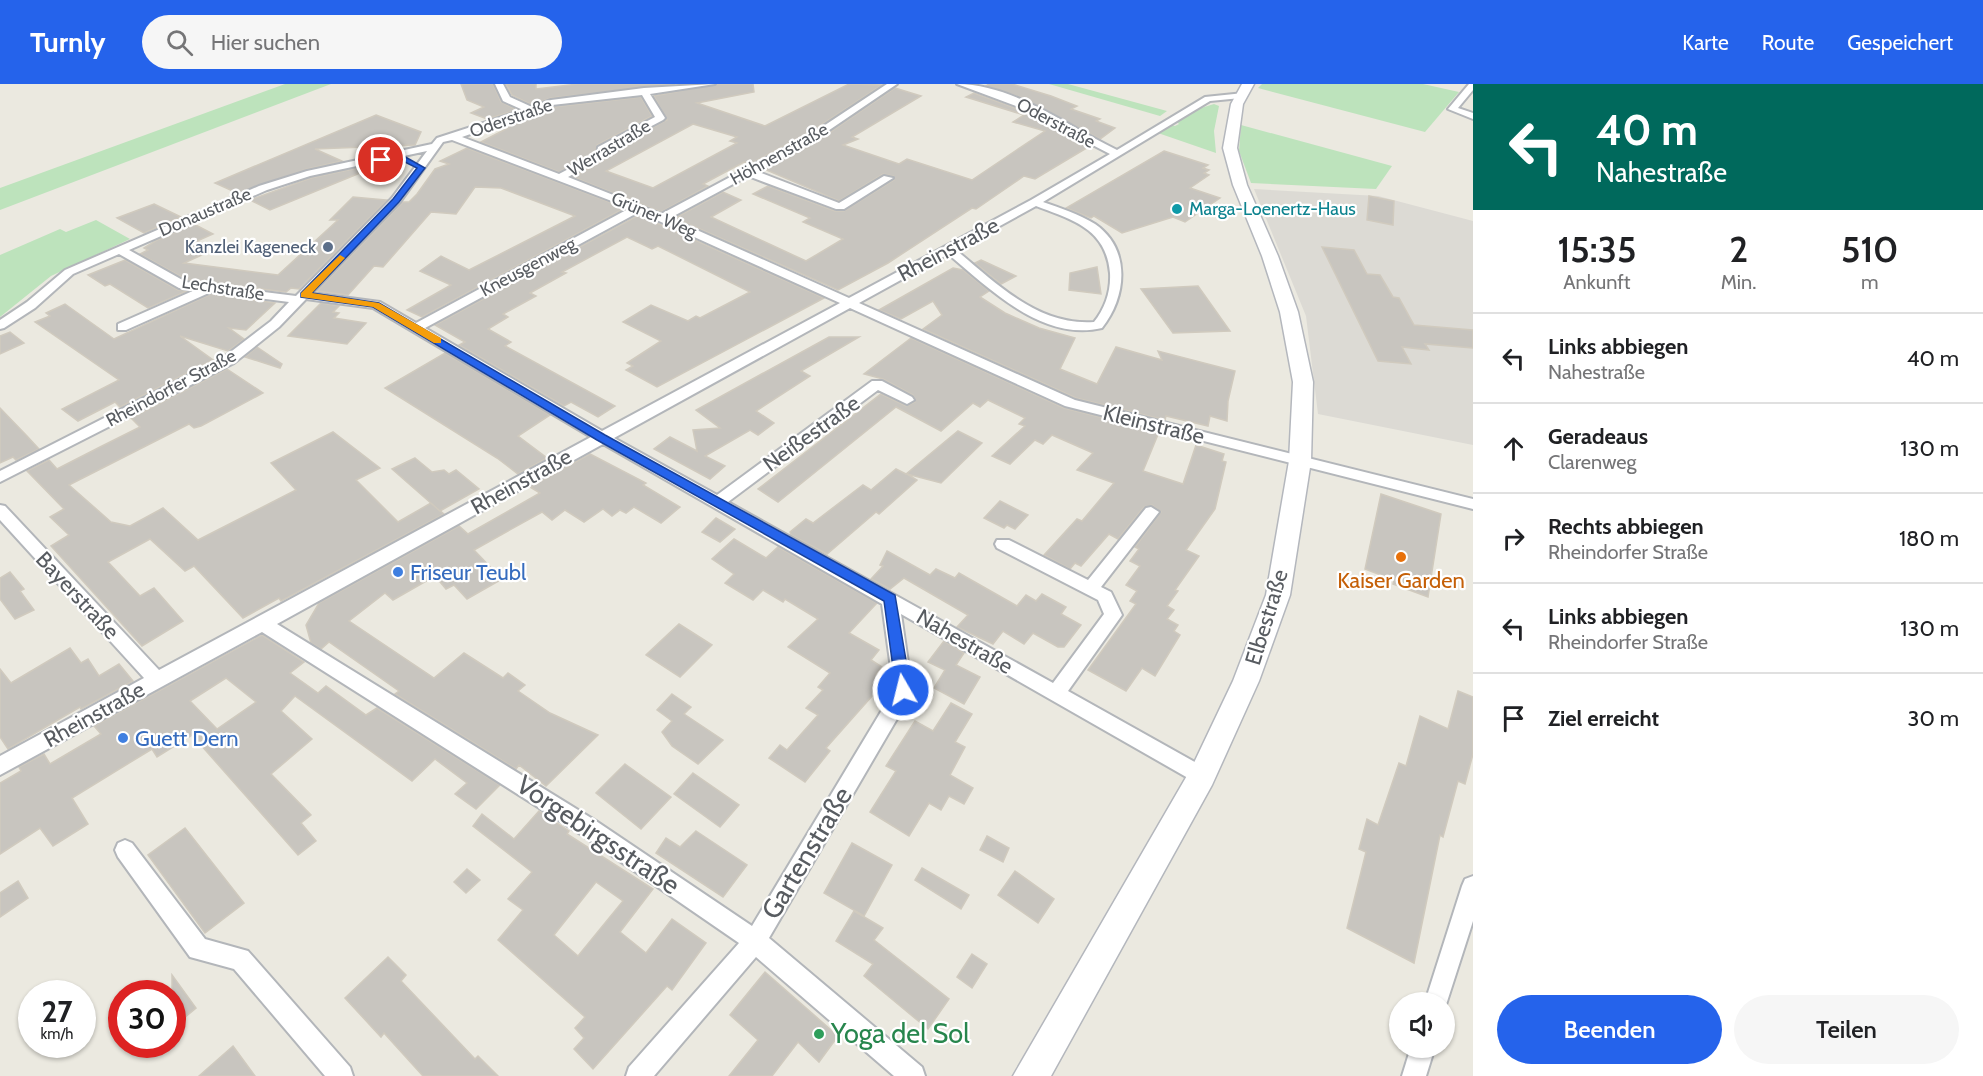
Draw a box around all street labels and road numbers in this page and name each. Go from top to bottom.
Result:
street label: Oderstraße [1013,93,1099,153]
street label: Oderstraße [467,94,555,142]
street label: Werrastraße [564,115,654,181]
street label: Höhnenstraße [726,118,832,190]
street label: Donaustraße [155,183,255,241]
street label: Grüner Weg [608,187,701,243]
street label: Rheinstraße [893,211,1004,287]
street label: Kneusgenweg [476,232,581,301]
street label: Lechstraße [180,271,266,305]
street label: Rheindorfer Straße [102,345,240,431]
street label: Neißestraße [758,389,865,477]
street label: Kleinstraße [1100,399,1207,450]
street label: Rheinstraße [466,443,576,520]
street label: Bayerstraße [30,546,125,645]
street label: Elbestraße [1239,566,1294,668]
street label: Nahestraße [912,603,1018,680]
street label: Rheinstraße [39,676,149,753]
street label: Vorgebirgsstraße [510,768,686,901]
street label: Gartenstraße [754,781,859,925]

